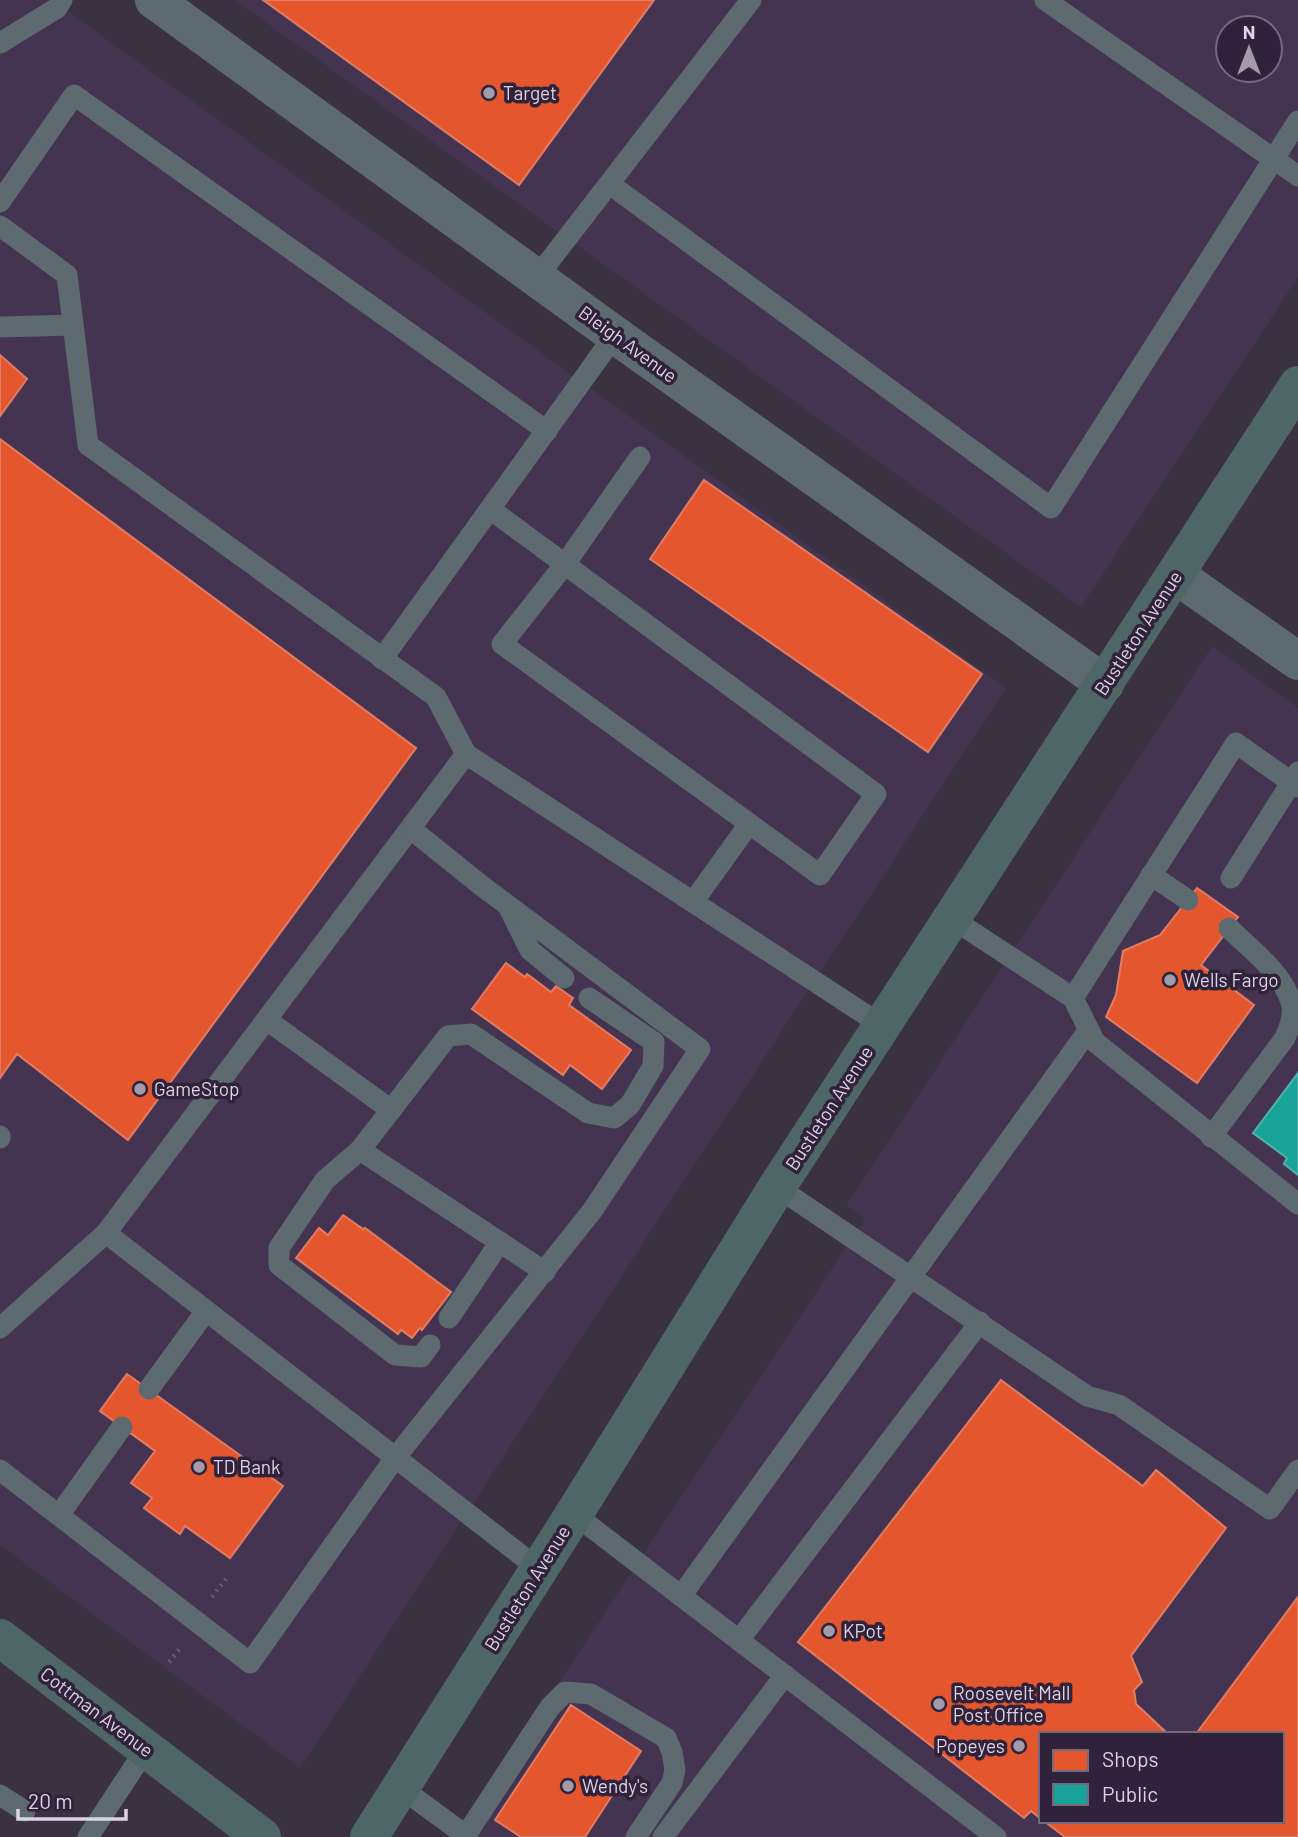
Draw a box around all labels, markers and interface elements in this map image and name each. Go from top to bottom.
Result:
north arrow [1214,14,1284,84]
text: N [1243,20,1255,43]
place label: Target [503,81,557,104]
marker: Target [481,85,497,101]
street label: Bleigh Avenue [575,300,682,387]
street label: Bustleton Avenue [1089,566,1186,699]
place label: Wells Fargo [1184,968,1279,991]
marker: Wells Fargo [1162,972,1178,988]
street label: Bustleton Avenue [780,1041,877,1174]
place label: GameStop [154,1077,240,1100]
marker: GameStop [132,1081,148,1097]
place label: TD Bank [213,1455,281,1478]
marker: TD Bank [191,1459,207,1475]
street label: Bustleton Avenue [479,1521,574,1655]
place label: KPot [843,1619,883,1642]
marker: KPot [821,1623,837,1639]
street label: Cottman Avenue [36,1662,158,1762]
place label: Roosevelt Mall Post Office [953,1681,1070,1726]
marker: Roosevelt Mall Post Office [931,1696,947,1712]
legend [1039,1732,1284,1823]
place label: Popeyes [936,1734,1005,1757]
marker: Popeyes [1011,1738,1027,1754]
text: Shops [1102,1746,1159,1771]
place label: Wendy's [582,1774,648,1797]
scale bar [18,1778,126,1822]
marker: Wendy's [560,1778,576,1794]
text: Public [1102,1781,1158,1806]
text: 20 m [28,1788,73,1813]

